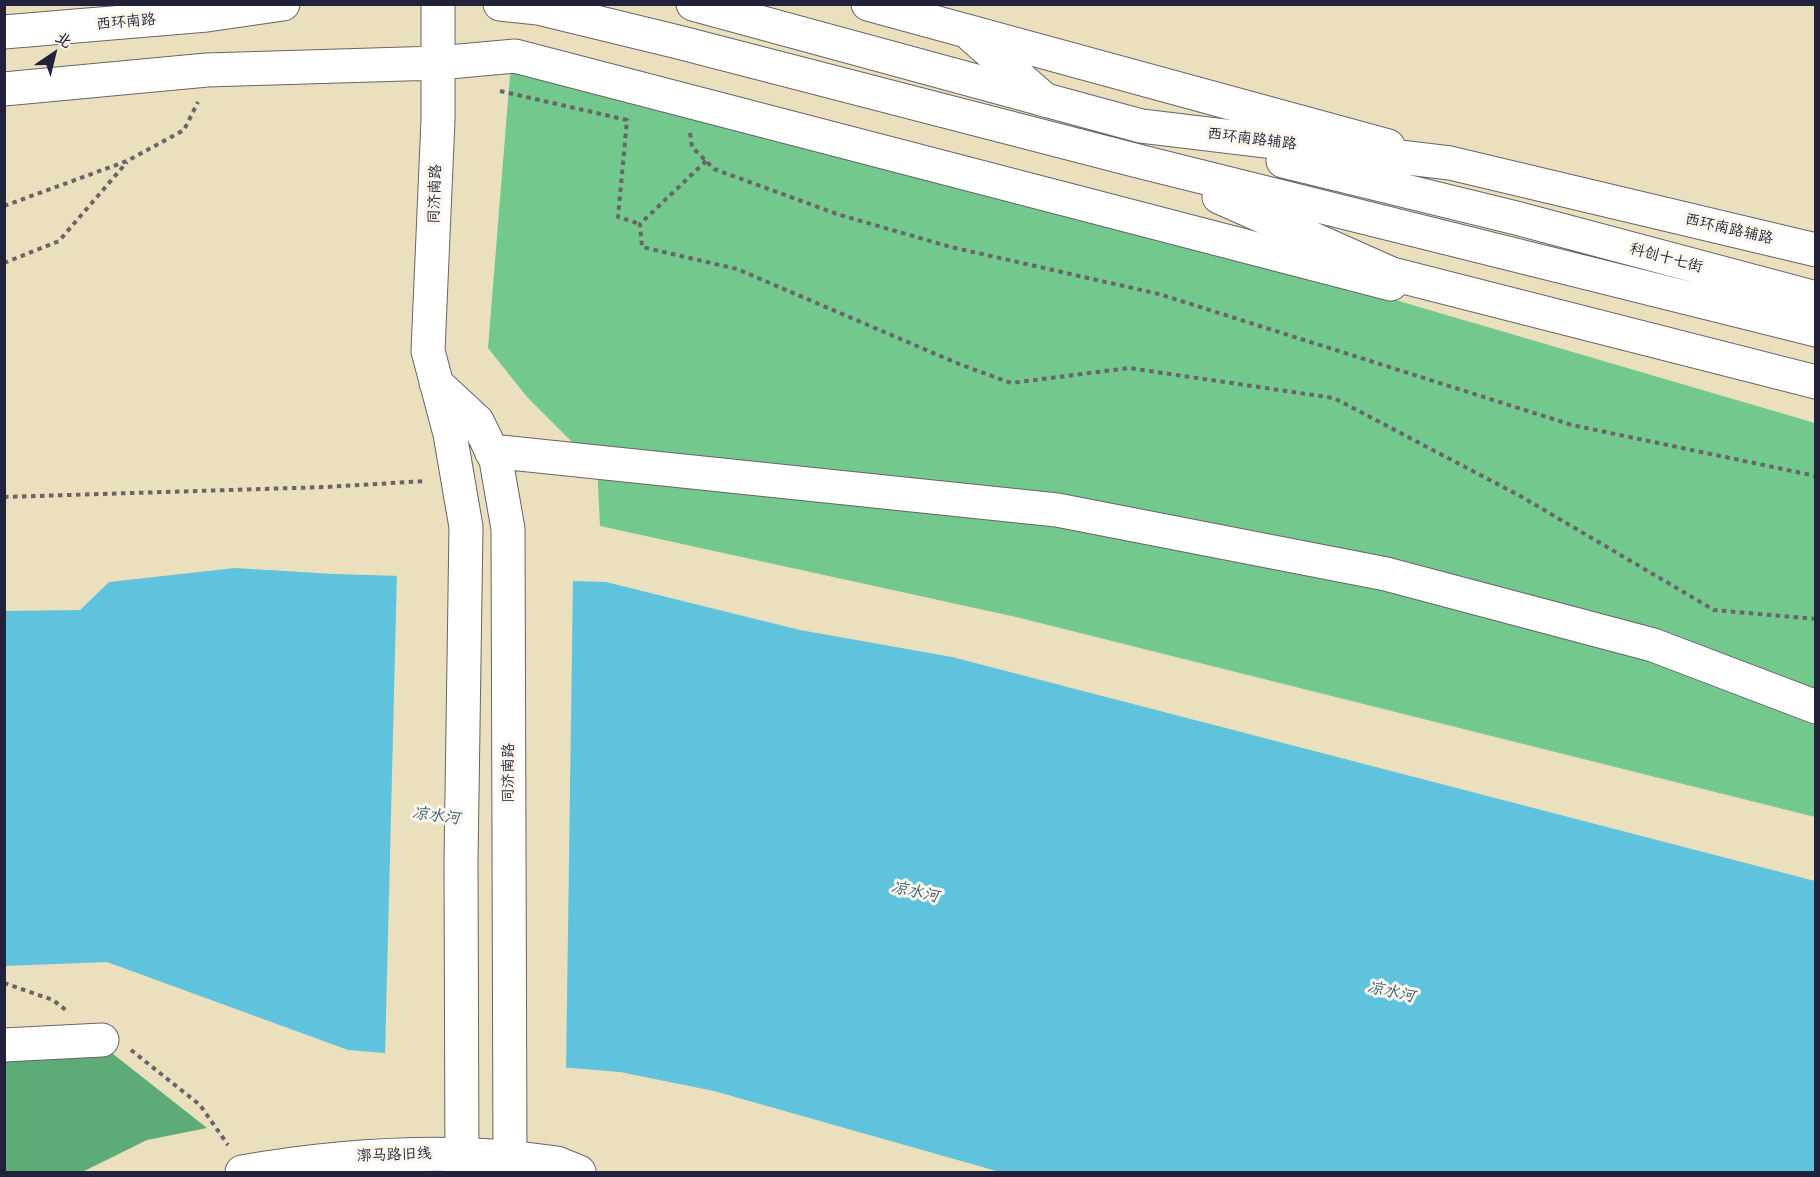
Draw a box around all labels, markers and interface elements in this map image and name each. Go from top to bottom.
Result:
street label: 西环南路 [95,10,157,34]
north arrow [24,24,84,84]
text: 北 [52,26,77,52]
street label: 西环南路辅路 [1206,125,1298,153]
street label: 同济南路 [425,164,445,224]
street label: 西环南路辅路 [1683,210,1775,248]
street label: 科创十七街 [1627,240,1705,276]
street label: 同济南路 [500,743,518,803]
water label: 凉水河 [411,804,461,828]
water label: 凉水河 [890,878,940,906]
water label: 凉水河 [1366,978,1416,1006]
street label: 漷马路旧线 [356,1145,432,1165]

